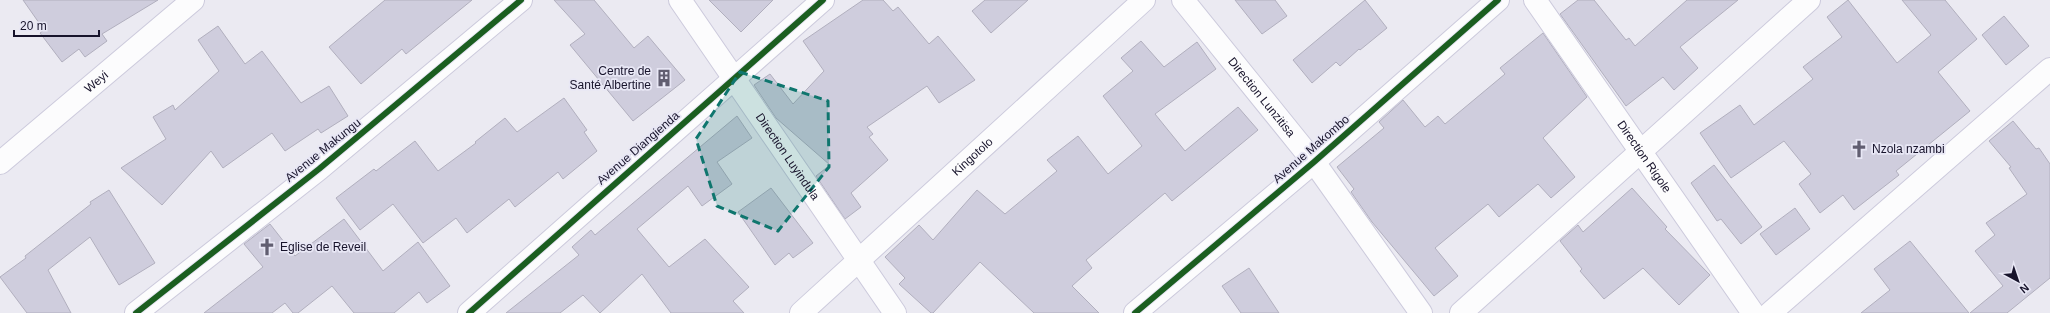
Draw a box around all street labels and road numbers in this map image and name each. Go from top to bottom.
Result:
street label: Direction Lunzitisa [1225,55,1298,140]
street label: Weyi [82,68,111,96]
street label: Avenue Diangienda [594,108,682,188]
street label: Direction Luyindula [753,111,822,203]
street label: Avenue Makombo [1270,112,1352,186]
street label: Avenue Makungu [282,115,364,185]
street label: Direction Rigole [1614,118,1674,196]
street label: Kingotolo [949,134,996,179]

